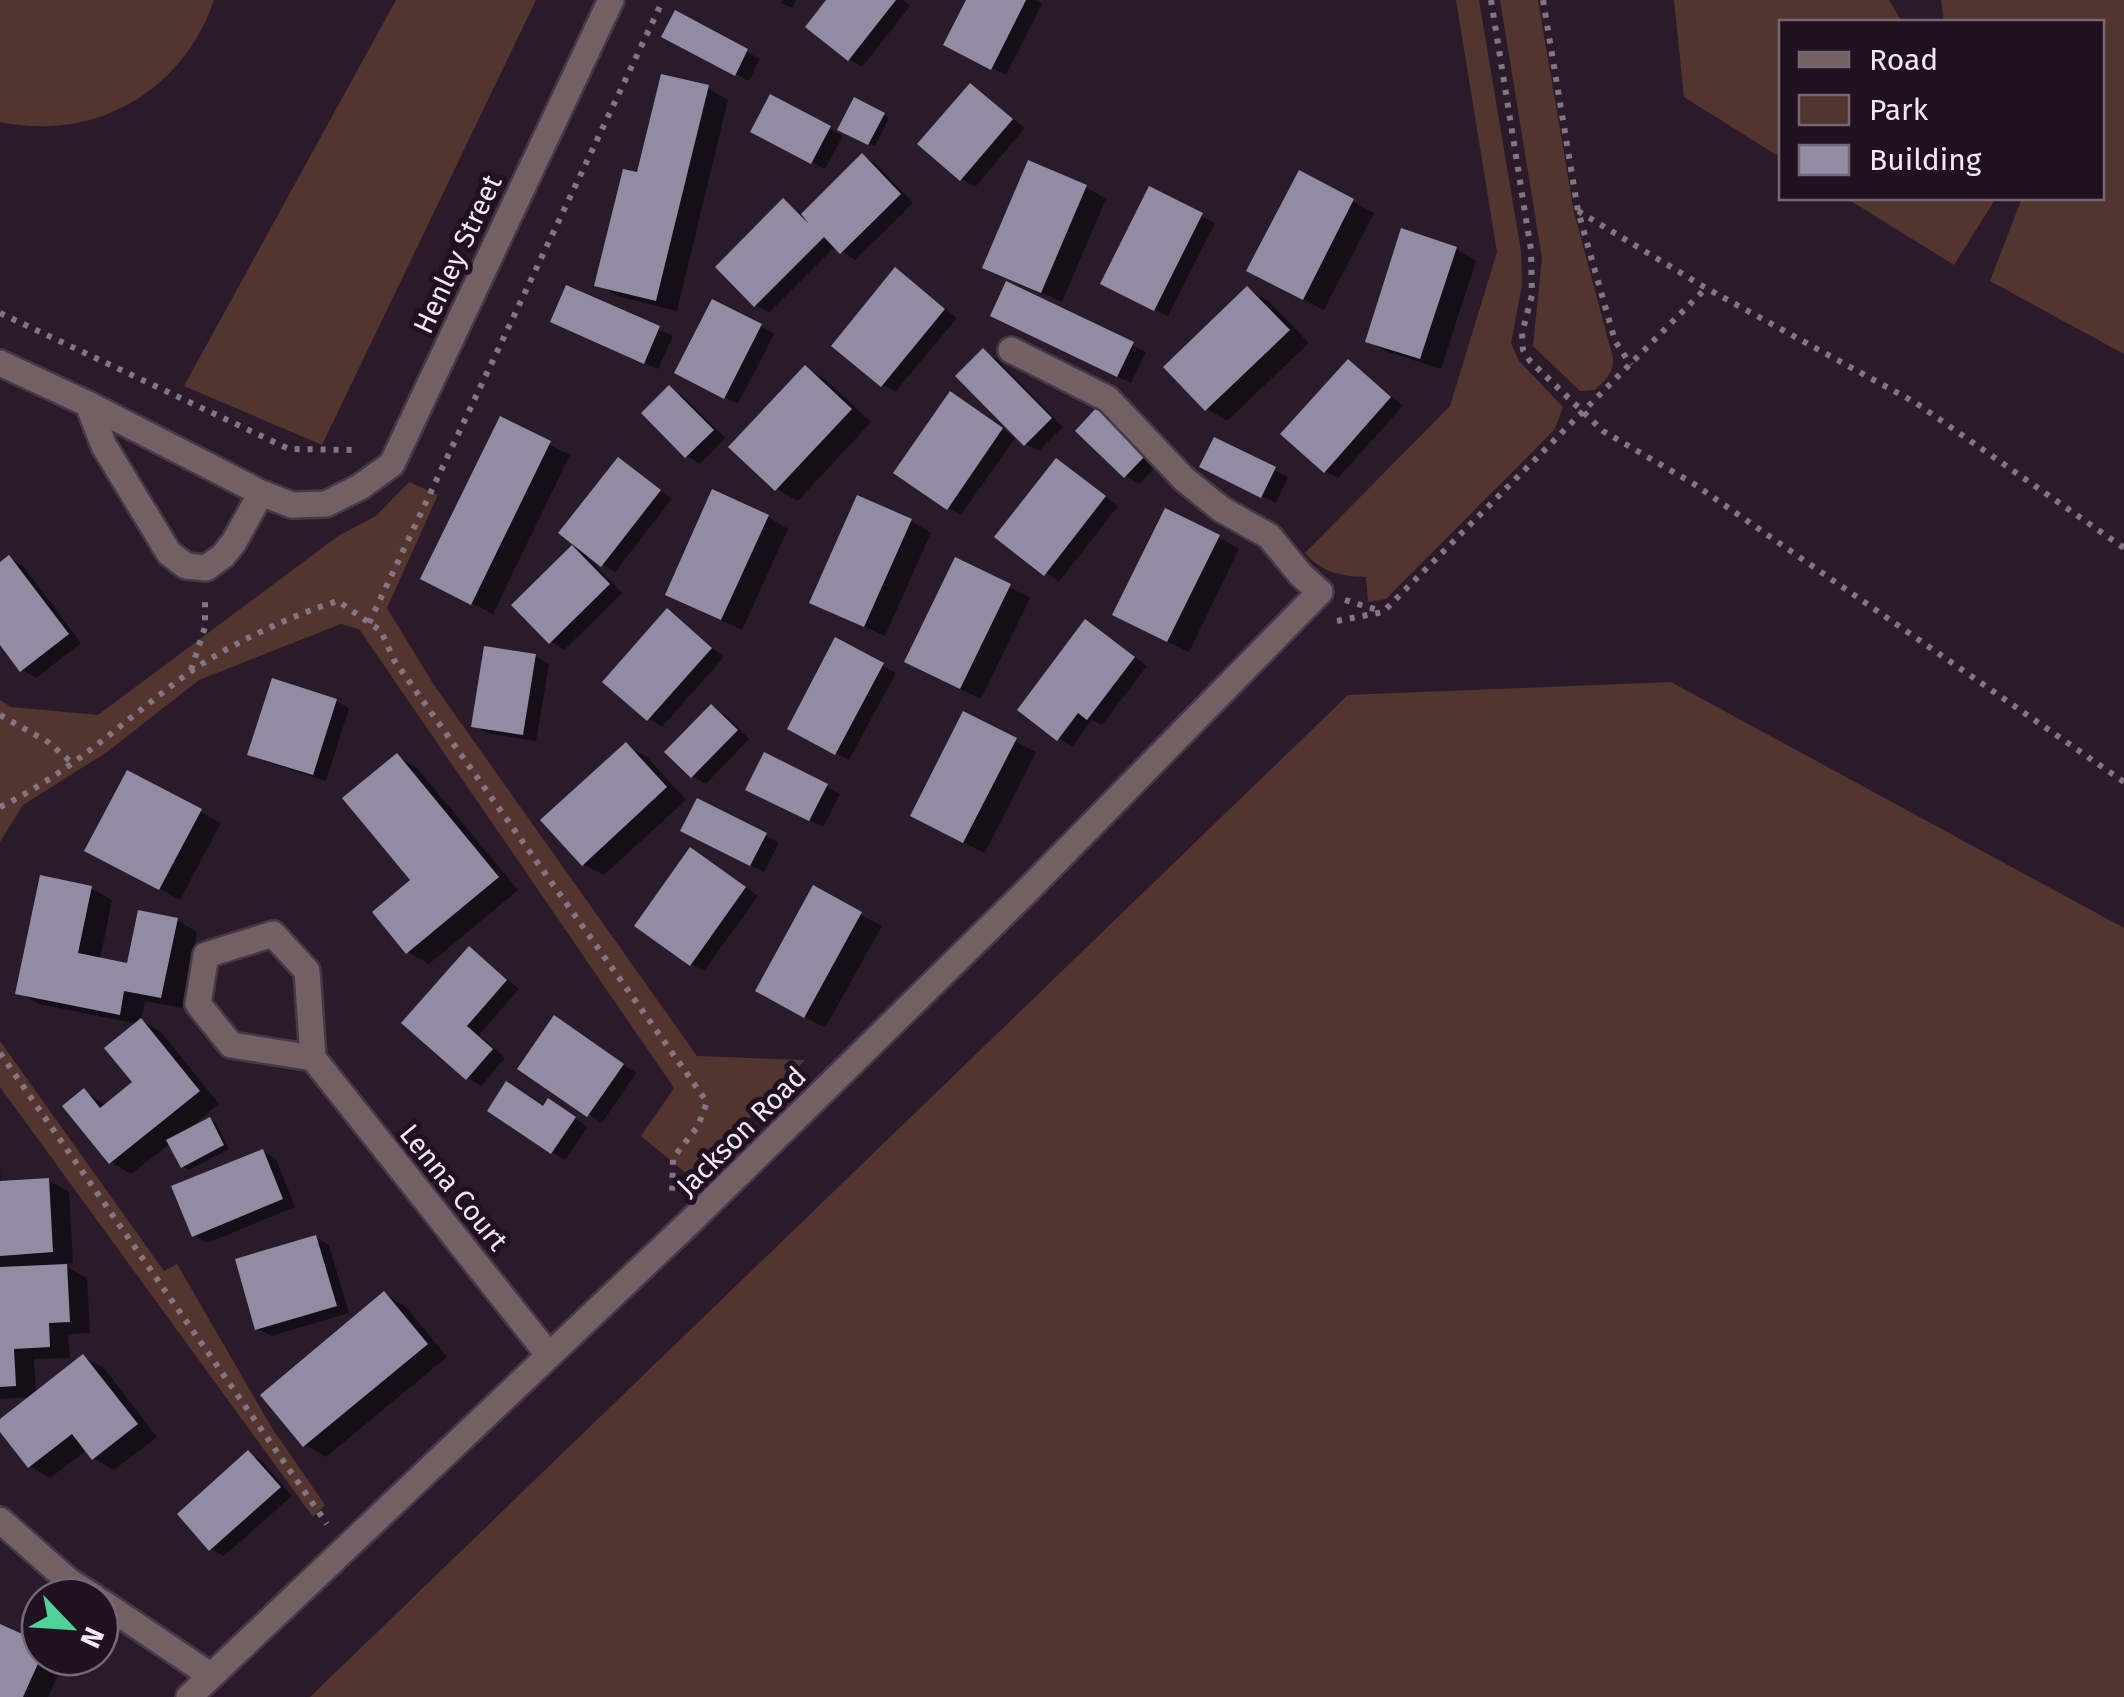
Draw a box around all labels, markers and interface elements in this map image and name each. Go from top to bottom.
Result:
legend [1779,20,2104,200]
text: Road [1869,42,1938,78]
text: Park [1869,92,1929,128]
text: Building [1869,142,1982,178]
street label: Henley Street [406,169,509,339]
street label: Jackson Road [670,1060,813,1203]
street label: Lenna Court [393,1118,515,1258]
north arrow [20,1577,120,1677]
text: N [73,1622,111,1653]

